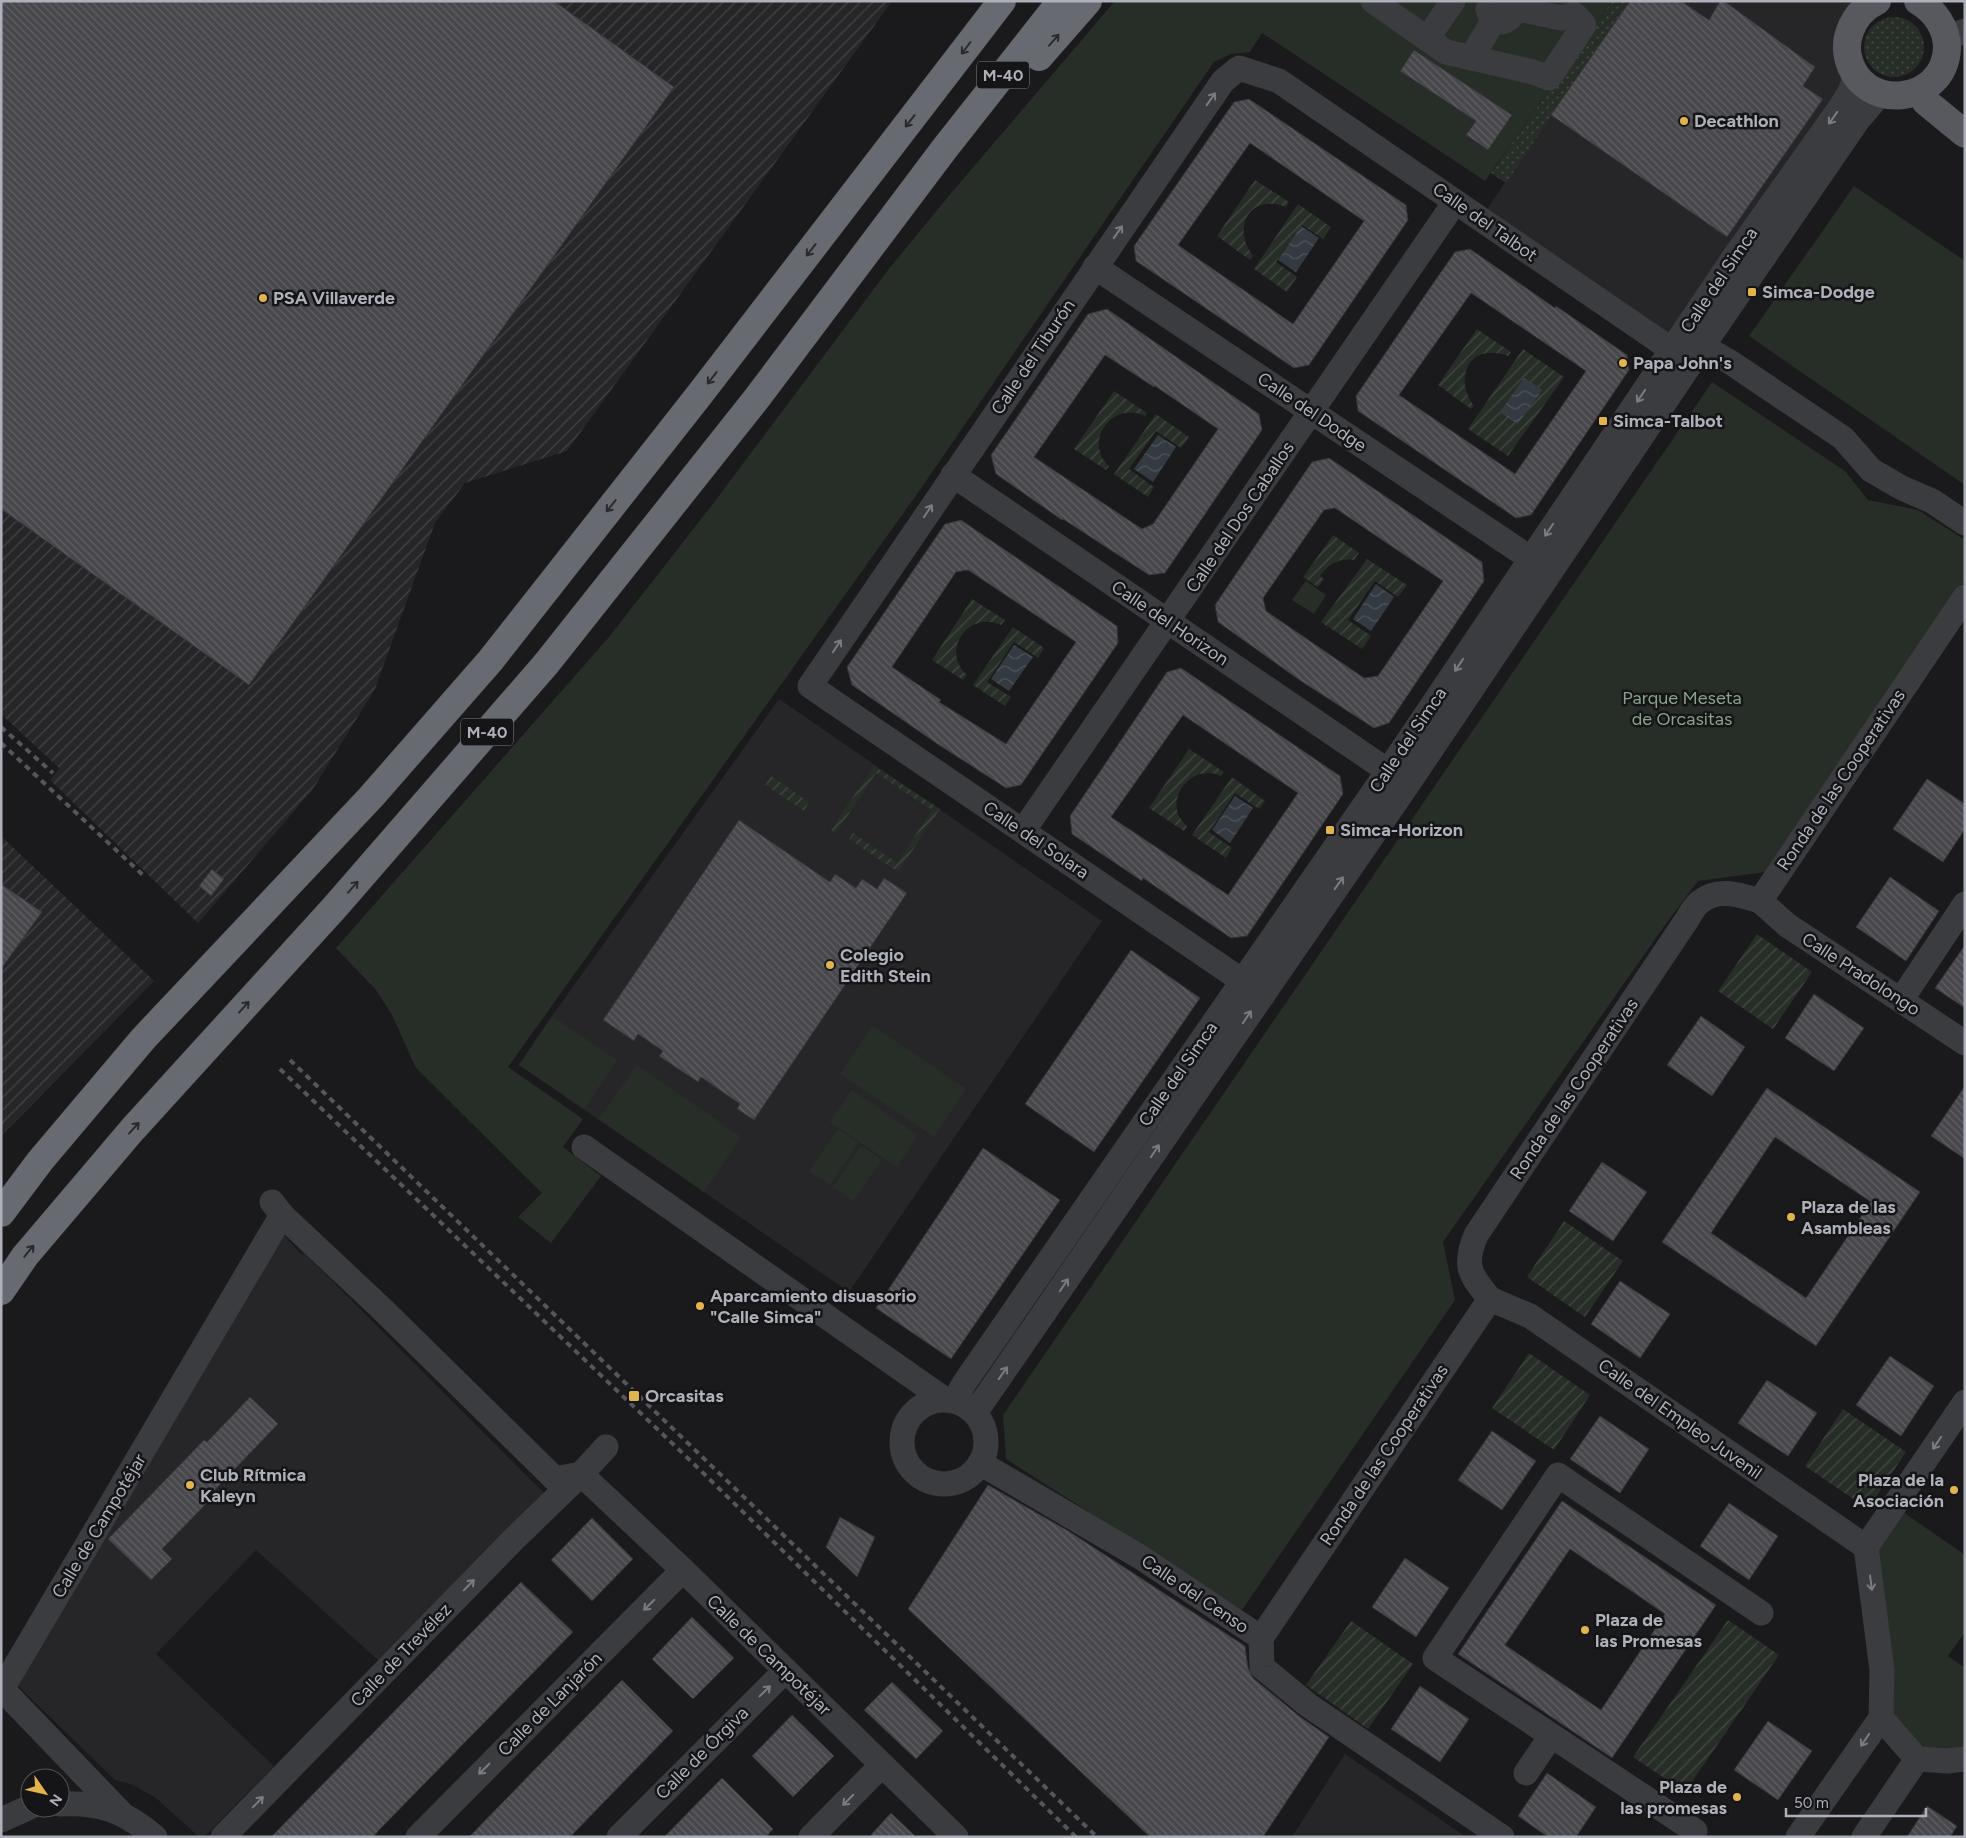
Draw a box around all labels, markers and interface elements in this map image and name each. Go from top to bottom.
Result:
one-way arrow [1048,34,1060,47]
one-way arrow [961,41,971,55]
road number: M-40 [977,62,1029,88]
one-way arrow [1206,92,1216,106]
place label: Decathlon [1694,110,1779,132]
one-way arrow [1828,111,1838,125]
one-way arrow [905,114,916,127]
marker: Decathlon [1678,115,1690,127]
street label: Calle del Talbot [1428,178,1542,266]
street label: Calle del Simca [1676,223,1762,337]
one-way arrow [1114,226,1124,240]
one-way arrow [806,243,817,256]
place label: Simca-Dodge [1762,281,1875,303]
marker: Simca-Dodge [1746,286,1758,298]
place label: PSA Villaverde [273,287,395,309]
marker: PSA Villaverde [257,292,269,304]
street label: Calle del Tiburón [986,295,1080,419]
place label: Papa John's [1633,352,1732,374]
marker: Papa John's [1617,357,1629,369]
street label: Calle del Dodge [1253,367,1371,457]
one-way arrow [707,372,718,385]
one-way arrow [1636,389,1646,403]
place label: Simca-Talbot [1613,410,1723,432]
marker: Simca-Talbot [1597,415,1609,427]
street label: Calle del Dos Caballos [1181,437,1299,597]
one-way arrow [606,499,617,512]
one-way arrow [923,504,933,518]
one-way arrow [1544,523,1554,537]
street label: Calle del Horizon [1107,576,1233,670]
one-way arrow [832,639,842,653]
one-way arrow [1453,658,1464,672]
street label: Calle del Simca [1365,683,1451,797]
street label: Ronda de las Cooperativas [1772,685,1910,875]
park label: Parque Meseta de Orcasitas [1622,687,1742,730]
road number: M-40 [461,719,513,746]
street label: Calle del Solara [979,796,1093,884]
place label: Simca-Horizon [1340,819,1463,841]
marker: Simca-Horizon [1324,824,1336,836]
one-way arrow [1335,877,1345,891]
one-way arrow [347,880,358,893]
street label: Calle Pradolongo [1798,928,1924,1020]
place label: Colegio Edith Stein [840,944,931,987]
marker: Colegio Edith Stein [824,959,836,971]
street label: Ronda de las Cooperativas [1505,994,1643,1184]
one-way arrow [238,1001,249,1014]
one-way arrow [1242,1010,1252,1024]
street label: Calle del Simca [1134,1017,1222,1131]
one-way arrow [128,1121,140,1134]
one-way arrow [1151,1145,1161,1159]
place label: Plaza de las Asambleas [1801,1196,1896,1239]
marker: Plaza de las Asambleas [1785,1211,1797,1223]
one-way arrow [23,1245,35,1258]
one-way arrow [1059,1279,1069,1293]
place label: Aparcamiento disuasorio "Calle Simca" [710,1285,916,1328]
marker: Aparcamiento disuasorio "Calle Simca" [694,1300,706,1312]
street label: Calle del Empleo Juvenil [1594,1354,1766,1484]
street label: Ronda de las Cooperativas [1315,1360,1453,1550]
one-way arrow [998,1366,1008,1380]
place label: Orcasitas [645,1385,724,1407]
marker: Orcasitas [627,1389,641,1403]
one-way arrow [1932,1435,1942,1449]
street label: Calle de Campotéjar [47,1450,151,1602]
place label: Club Rítmica Kaleyn [200,1464,306,1507]
place label: Plaza de la Asociación [1853,1469,1944,1512]
marker: Club Rítmica Kaleyn [184,1479,196,1491]
marker: Plaza de la Asociación [1948,1484,1960,1496]
street label: Calle del Censo [1137,1550,1253,1638]
one-way arrow [1866,1575,1876,1591]
one-way arrow [462,1579,475,1591]
street label: Calle de Campotéjar [702,1590,836,1720]
street label: Calle de Trevélez [346,1598,456,1711]
one-way arrow [643,1599,655,1612]
place label: Plaza de las Promesas [1595,1609,1702,1652]
marker: Plaza de las Promesas [1579,1624,1591,1636]
street label: Calle de Lanjarón [493,1647,607,1761]
one-way arrow [759,1685,771,1697]
street label: Calle de Órgiva [651,1702,753,1804]
one-way arrow [1860,1733,1870,1747]
one-way arrow [478,1763,491,1775]
north arrow [20,1768,70,1818]
place label: Plaza de las promesas [1620,1776,1728,1819]
scale bar [1786,1786,1926,1818]
text: N [45,1791,65,1809]
marker: Plaza de las promesas [1731,1791,1743,1803]
one-way arrow [842,1794,854,1806]
text: 50 m [1794,1794,1829,1812]
one-way arrow [251,1796,264,1808]

